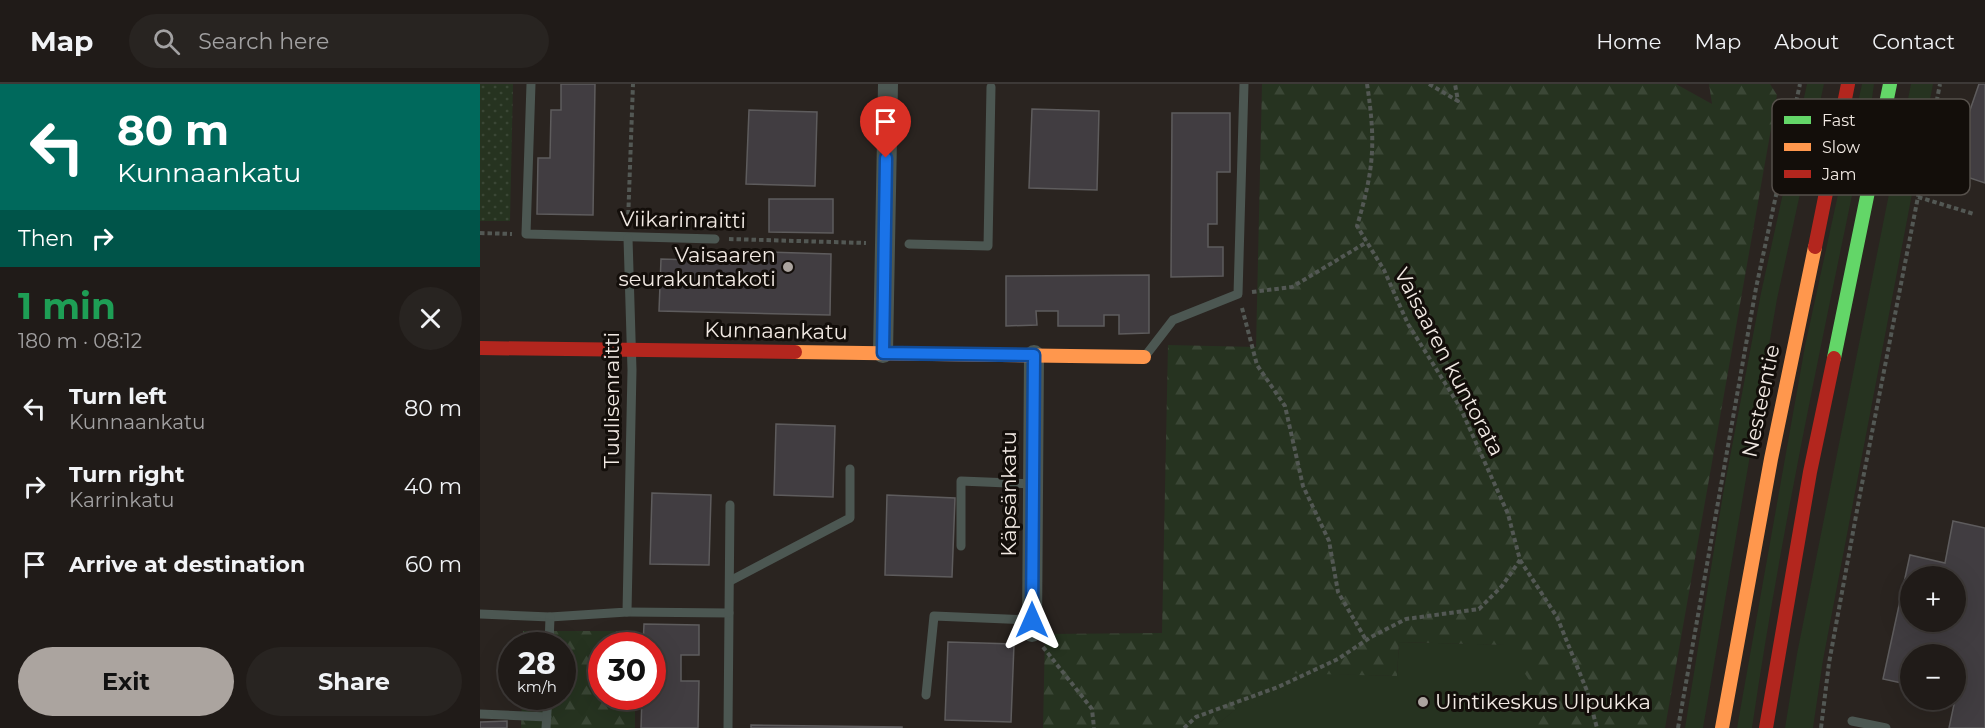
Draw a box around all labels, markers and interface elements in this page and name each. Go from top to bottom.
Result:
search box [129,14,549,68]
text: Map [30,24,93,58]
icon: search [150,25,183,58]
text: Search here [198,28,329,55]
text: Home [1596,29,1661,54]
text: Map [1694,29,1741,54]
text: About [1774,29,1839,54]
text: Contact [1872,29,1955,54]
pin [860,96,911,158]
legend [1772,99,1970,195]
text: 80 m [117,104,229,156]
icon: arrive [869,105,902,138]
icon: left [18,108,96,186]
text: Fast [1822,111,1856,130]
text: Slow [1822,138,1860,157]
text: Kunnaankatu [117,156,301,189]
text: Jam [1821,165,1856,184]
street label: Viikarinraitti [620,206,746,233]
icon: right [86,222,119,255]
text: Then [18,225,74,252]
place label: Vaisaaren seurakuntakoti [618,242,776,291]
marker: Vaisaaren seurakuntakoti [781,260,795,274]
street label: Vaisaaren kuntorata [1389,263,1510,460]
text: 1 min [18,284,116,328]
button: close [399,287,462,350]
street label: Kunnaankatu [704,317,848,344]
text: 180 m · 08:12 [18,329,142,353]
street label: Tuulisenraitti [599,332,624,468]
street label: Nesteentie [1736,342,1785,460]
text: Turn left [69,383,167,410]
icon: left [18,392,51,425]
text: 80 m [404,395,462,422]
text: Kunnaankatu [69,410,206,434]
street label: Käpsänkatu [996,431,1021,557]
text: Turn right [69,461,184,488]
icon: right [18,470,51,503]
text: 40 m [404,473,462,500]
text: Karrinkatu [69,488,175,512]
icon: arrive [18,548,51,581]
text: Arrive at destination [69,551,305,578]
text: 60 m [405,551,462,578]
map controls [1900,566,1966,710]
button: + [1900,566,1966,632]
position arrow [1000,588,1064,652]
speed limit sign: 30 [588,632,666,710]
button: − [1900,644,1966,710]
text: 28 [518,645,556,682]
button: Exit [18,647,234,716]
button: Share [246,647,462,716]
text: km/h [517,677,557,696]
place label: Uintikeskus Ulpukka [1435,689,1651,714]
marker: Uintikeskus Ulpukka [1416,695,1430,709]

